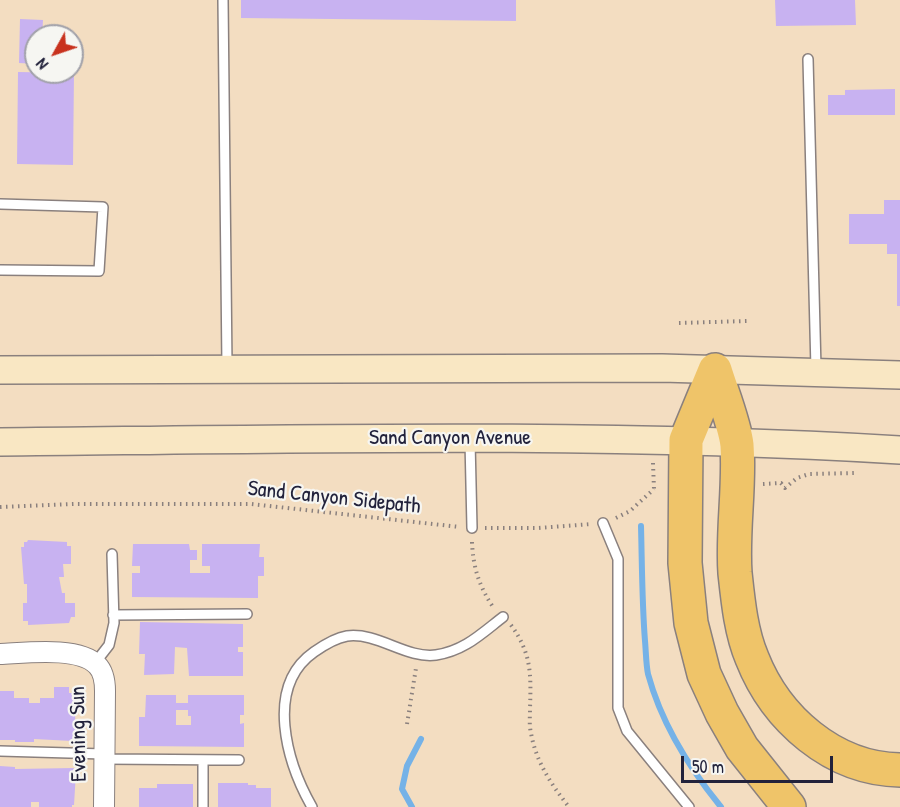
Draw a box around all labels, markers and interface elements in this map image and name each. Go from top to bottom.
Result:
north arrow [24,24,84,84]
text: N [31,54,53,75]
street label: Sand Canyon Avenue [369,425,531,451]
street label: Sand Canyon Sidepath [246,476,422,520]
street label: Evening Sun [65,686,93,782]
scale bar [684,744,836,782]
text: 50 m [692,754,724,779]

